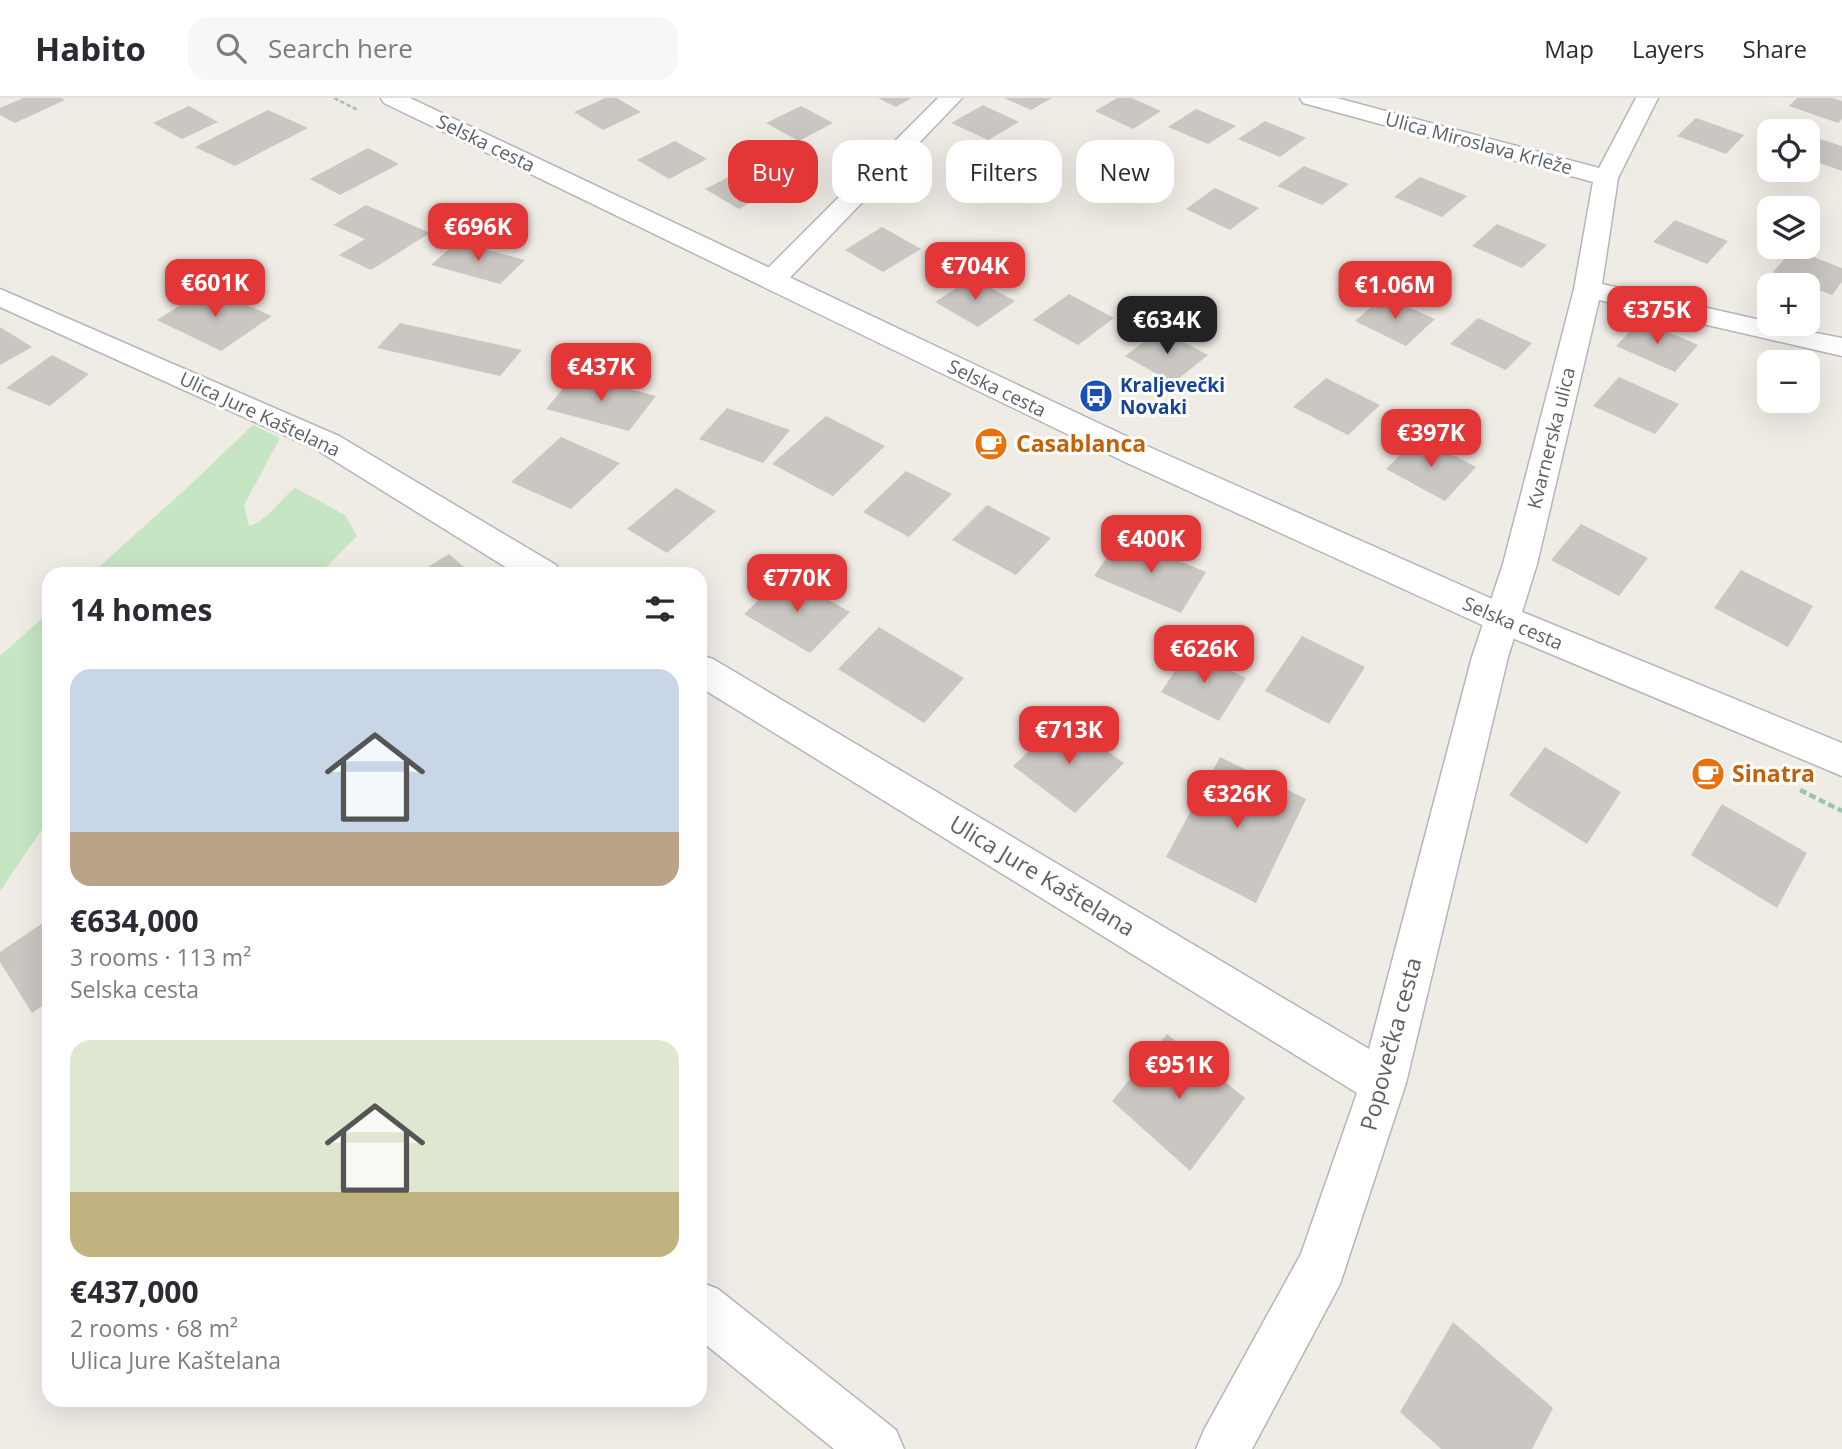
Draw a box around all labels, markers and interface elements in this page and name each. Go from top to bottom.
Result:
search box [188,17,678,80]
text: Habito [35,26,146,71]
icon: search [212,29,250,67]
text: Search here [268,30,413,66]
text: Map [1544,32,1594,65]
text: Layers [1632,32,1705,65]
text: Share [1743,32,1807,65]
street label: Ulica Miroslava Krleže [1382,105,1576,181]
street label: Selska cesta [432,108,540,178]
map controls [1757,119,1820,413]
button: locate [1757,119,1820,182]
chip: Buy [728,140,818,203]
chip: Rent [832,140,932,203]
chip: Filters [946,140,1062,203]
chip: New [1076,140,1174,203]
button: layers [1757,196,1820,259]
pin: €696K [429,204,527,263]
text: €696K [444,210,512,242]
pin: €704K [926,242,1024,302]
text: €704K [941,249,1009,281]
pin: €601K [166,260,264,319]
pin: €1.06M [1338,262,1452,321]
text: €601K [181,266,249,298]
text: €1.06M [1355,268,1435,300]
button: + [1757,273,1820,336]
pin: €375K [1608,286,1706,346]
text: €375K [1623,293,1691,325]
pin: €634K [1118,296,1216,356]
text: €634K [1133,303,1201,335]
pin: €437K [552,344,650,403]
text: €437K [567,350,635,382]
button: − [1757,350,1820,413]
street label: Selska cesta [943,353,1051,423]
street label: Ulica Jure Kaštelana [175,365,345,463]
street label: Kvarnerska ulica [1521,365,1581,511]
place label: Kraljevečki Novaki [1120,372,1225,420]
bus stop icon: Kraljevečki Novaki [1077,377,1115,415]
pin: €397K [1382,410,1480,469]
text: €397K [1397,416,1465,448]
cafe icon: Casablanca [972,425,1010,463]
place label: Casablanca [1016,427,1146,459]
pin: €400K [1102,516,1200,575]
text: €400K [1117,522,1185,554]
pin: €770K [748,554,846,614]
text: €770K [763,561,831,593]
text: 14 homes [70,589,213,630]
icon: filters [641,590,679,628]
street label: Selska cesta [1459,590,1567,656]
pin: €626K [1155,626,1253,685]
text: €626K [1170,632,1238,664]
pin: €713K [1020,706,1118,766]
text: €713K [1035,713,1103,745]
icon: home [312,714,438,840]
cafe icon: Sinatra [1689,755,1727,793]
place label: Sinatra [1732,757,1815,789]
pin: €326K [1188,770,1286,830]
text: €326K [1203,777,1271,809]
street label: Ulica Jure Kaštelana [944,807,1141,943]
text: €634,000 [70,900,199,941]
text: 3 rooms · 113 m² [70,941,251,973]
street label: Popovečka cesta [1352,954,1428,1134]
text: Selska cesta [70,973,199,1005]
pin: €951K [1130,1042,1228,1101]
text: €951K [1145,1048,1213,1080]
icon: home [312,1085,438,1211]
text: €437,000 [70,1271,199,1312]
text: 2 rooms · 68 m² [70,1312,238,1344]
text: Ulica Jure Kaštelana [70,1344,281,1376]

